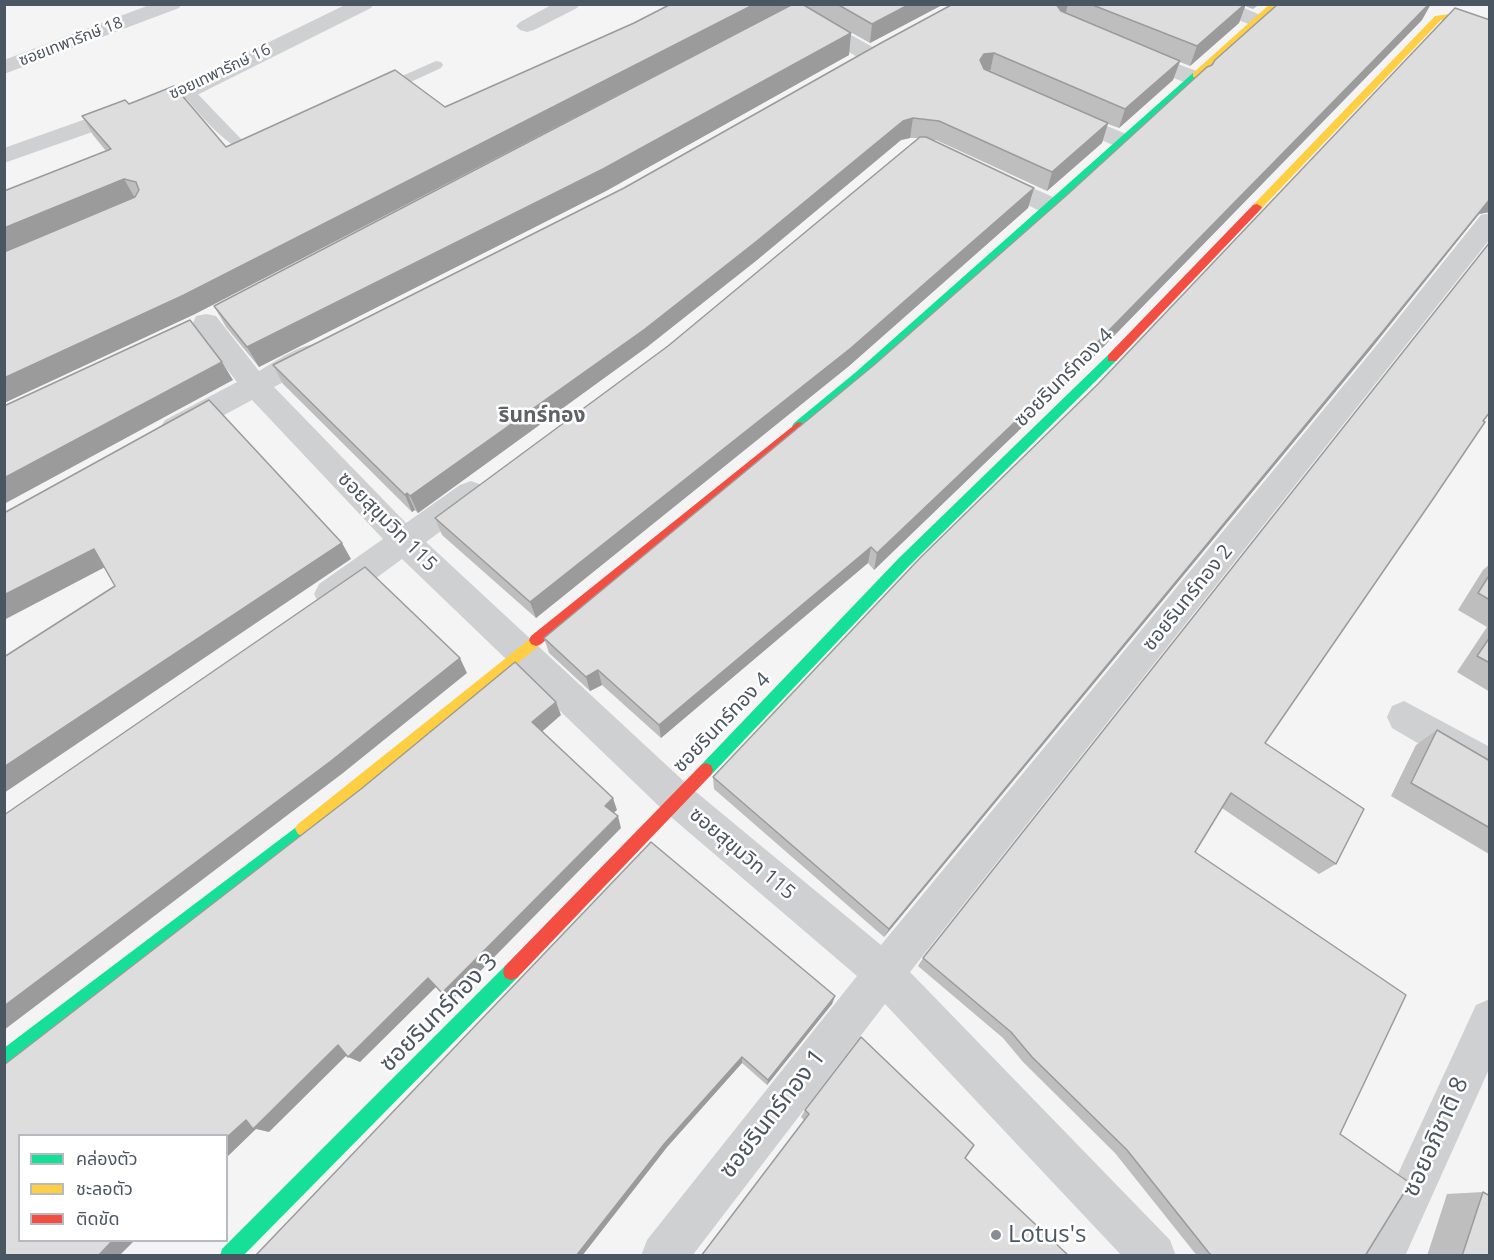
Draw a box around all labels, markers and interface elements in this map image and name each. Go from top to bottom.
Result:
street label: ซอยเทพารักษ์ 18 [16,13,126,71]
street label: ซอยเทพารักษ์ 16 [166,40,274,104]
street label: ซอยรินทร์ทอง 4 [1010,324,1118,432]
district label: รินทร์ทอง [499,403,585,429]
street label: ซอยสุขุมวิท 115 [332,467,442,577]
street label: ซอยรินทร์ทอง 2 [1138,540,1238,656]
street label: ซอยรินทร์ทอง 4 [668,668,776,778]
street label: ซอยสุขุมวิท 115 [684,803,800,905]
street label: ซอยรินทร์ทอง 3 [374,948,504,1078]
street label: ซอยรินทร์ทอง 1 [714,1044,832,1184]
street label: ซอยอภิชาติ 8 [1397,1073,1475,1201]
legend [18,1134,228,1242]
text: คล่องตัว [76,1146,138,1170]
text: ชะลอตัว [76,1176,133,1200]
text: ติดขัด [76,1206,119,1230]
place label: Lotus's [1008,1221,1086,1249]
marker: Lotus's [989,1228,1003,1242]

